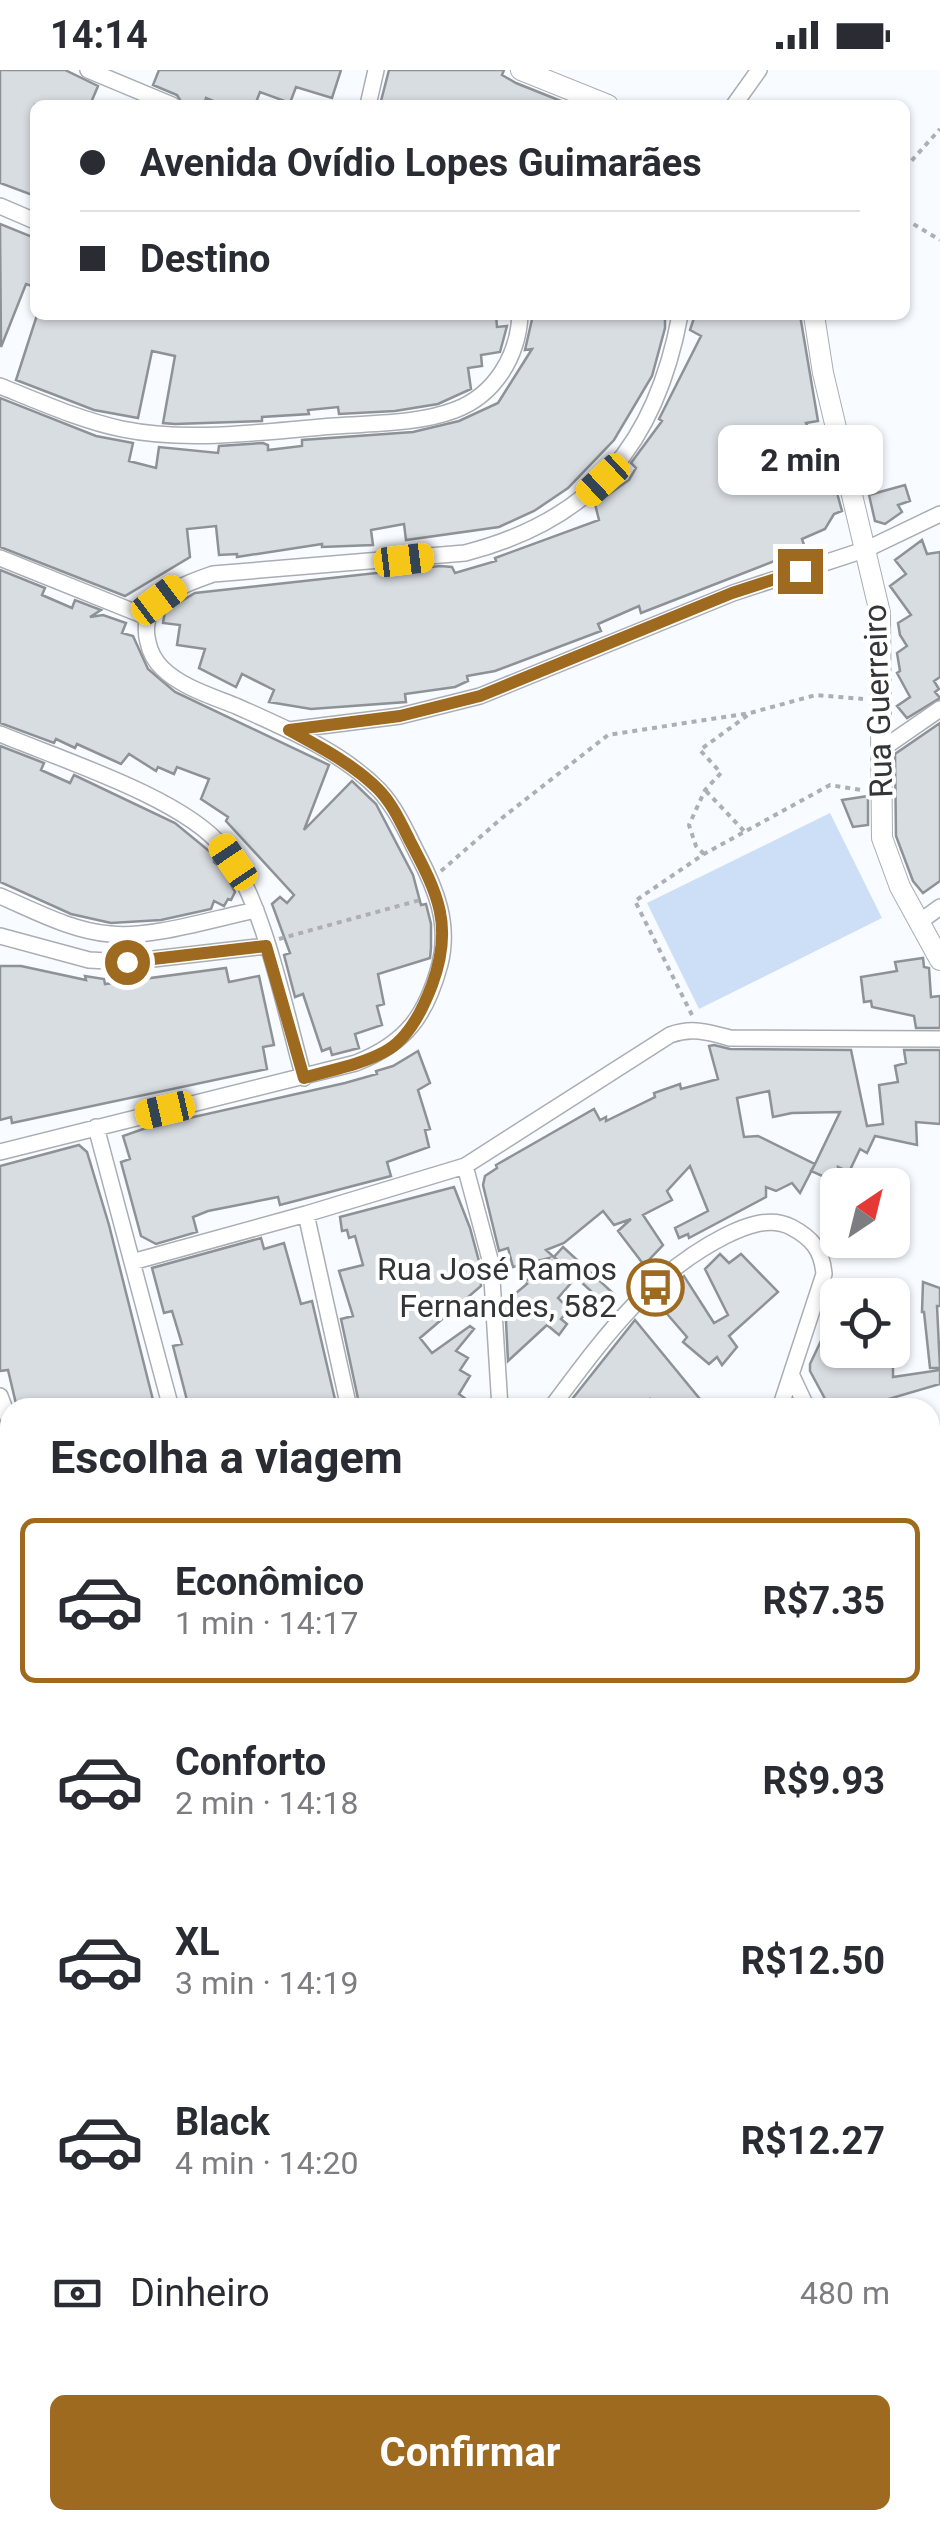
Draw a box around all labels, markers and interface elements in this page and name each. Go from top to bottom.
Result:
text: 14:14 [50,13,148,57]
text: Avenida Ovídio Lopes Guimarães [140,141,702,185]
text: Destino [140,237,270,281]
callout: 2 min [718,426,882,496]
text: 2 min [760,441,841,479]
car [571,449,635,511]
car [372,541,436,579]
route end [778,549,823,594]
car [126,570,192,630]
street label: Rua Guerreiro [856,603,900,799]
car [204,829,262,895]
route start [105,940,150,985]
car [132,1089,198,1131]
north arrow [820,1168,910,1258]
map controls [820,1168,910,1368]
place label: Rua José Ramos Fernandes, 582 [377,1250,617,1325]
bus stop icon: Rua José Ramos Fernandes, 582 [626,1257,686,1317]
button: locate [820,1278,910,1368]
text: Escolha a viagem [50,1431,403,1484]
icon: car [55,1556,145,1646]
text: Econômico [175,1560,364,1604]
text: R$7.35 [762,1579,885,1623]
text: 1 min · 14:17 [175,1604,358,1642]
icon: car [55,1736,145,1826]
text: Conforto [175,1740,326,1784]
text: R$9.93 [762,1759,885,1803]
text: 2 min · 14:18 [175,1784,358,1822]
icon: car [55,1916,145,2006]
text: XL [175,1920,220,1964]
text: R$12.50 [741,1939,885,1983]
text: 3 min · 14:19 [175,1964,358,2002]
icon: car [55,2096,145,2186]
text: Black [175,2100,270,2144]
text: R$12.27 [741,2119,885,2163]
text: 4 min · 14:20 [175,2144,358,2182]
icon: cash [50,2266,105,2321]
text: Dinheiro [130,2271,270,2315]
text: 480 m [800,2274,890,2312]
button: Confirmar [50,2395,890,2510]

